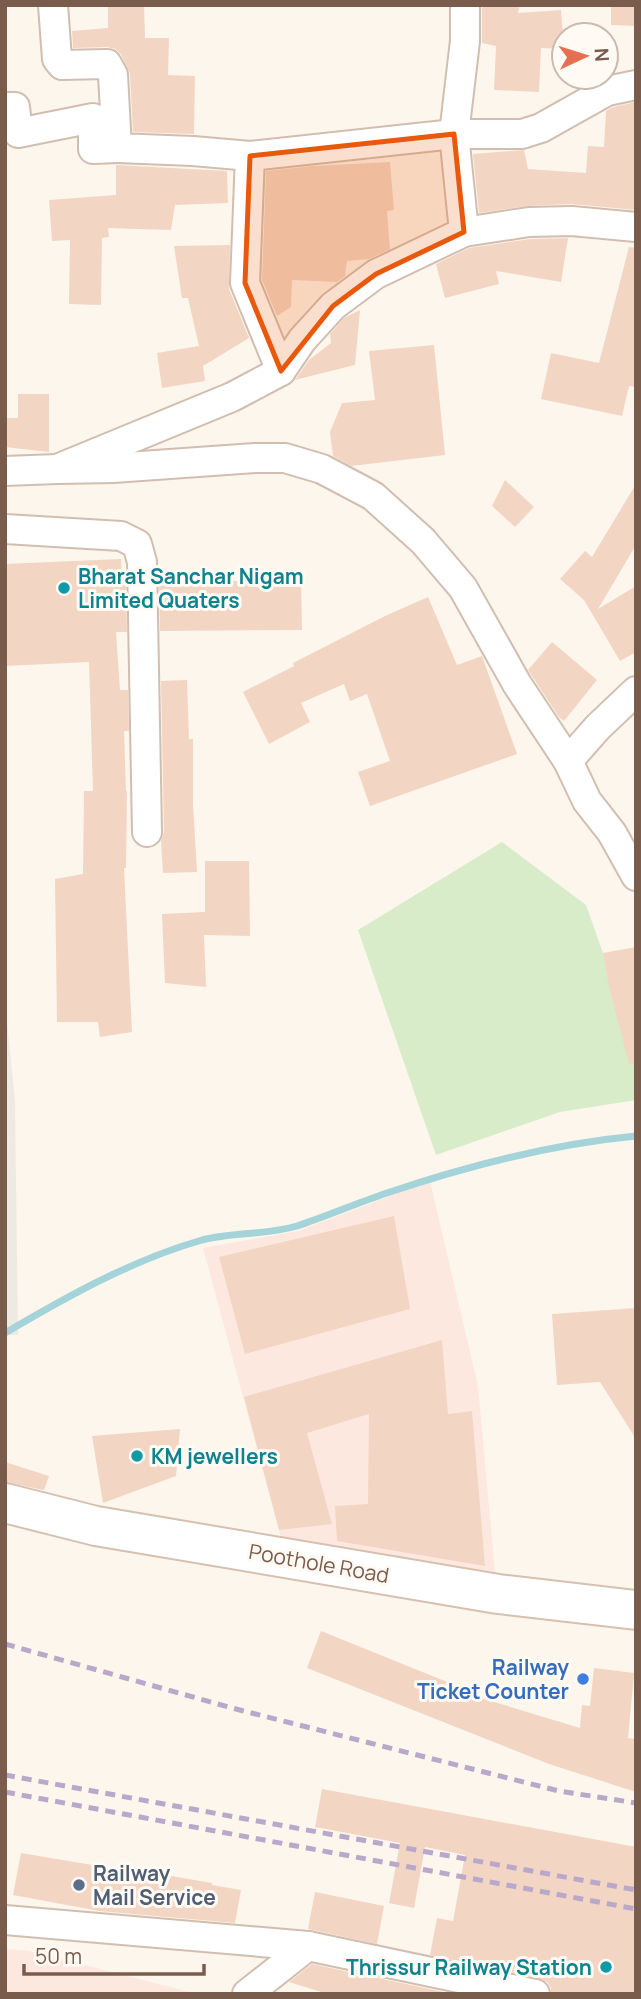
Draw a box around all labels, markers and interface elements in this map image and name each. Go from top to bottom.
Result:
north arrow [550,21,620,91]
text: N [589,47,615,63]
place label: Bharat Sanchar Nigam Limited Quaters [78,562,304,614]
marker: Bharat Sanchar Nigam Limited Quaters [56,580,72,596]
place label: KM jewellers [151,1442,278,1470]
marker: KM jewellers [129,1448,145,1464]
street label: Poothole Road [247,1537,391,1589]
place label: Railway Ticket Counter [417,1653,569,1705]
marker: Railway Ticket Counter [575,1671,591,1687]
place label: Railway Mail Service [93,1859,216,1911]
marker: Railway Mail Service [71,1877,87,1893]
scale bar [24,1932,205,1976]
text: 50 m [35,1942,82,1970]
place label: Thrissur Railway Station [346,1953,592,1981]
marker: Thrissur Railway Station [598,1959,614,1975]

